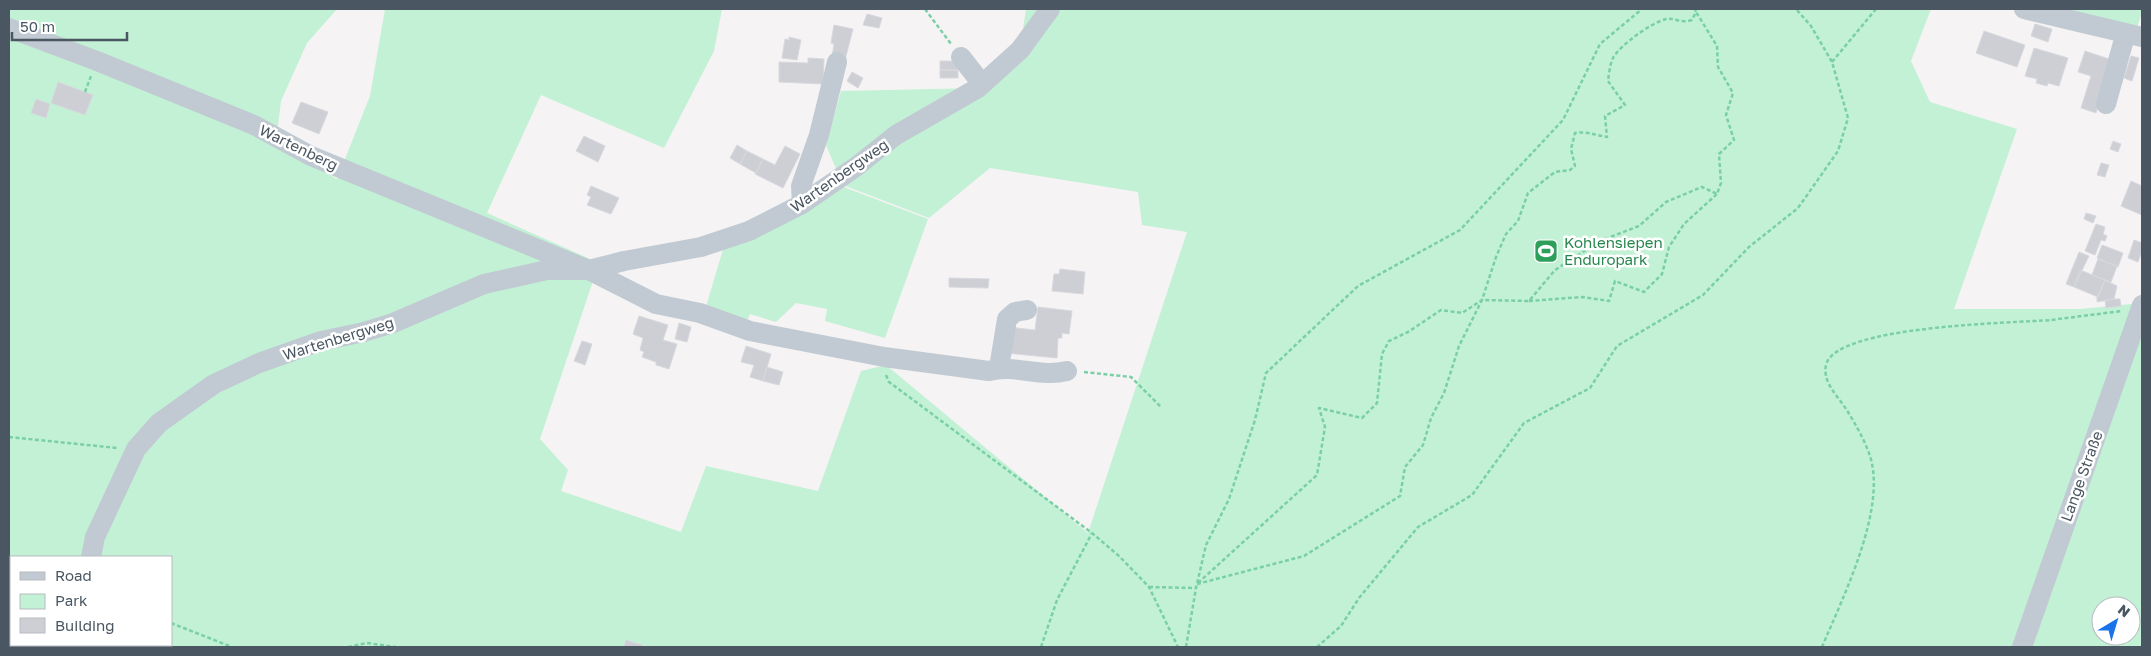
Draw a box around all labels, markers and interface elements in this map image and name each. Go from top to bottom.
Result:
scale bar [12,10,128,42]
text: 50 m [20,17,55,35]
street label: Wartenberg [257,120,341,174]
street label: Wartenbergweg [787,135,891,215]
place label: Kohlensiepen Enduropark [1564,233,1663,268]
sports icon: Kohlensiepen Enduropark [1533,238,1559,264]
street label: Wartenbergweg [280,313,396,363]
street label: Lange Straße [2056,428,2106,524]
legend [10,556,172,646]
text: Road [55,566,92,584]
text: Park [55,591,88,609]
north arrow [2091,596,2141,646]
text: N [2115,600,2134,620]
text: Building [55,616,115,634]

